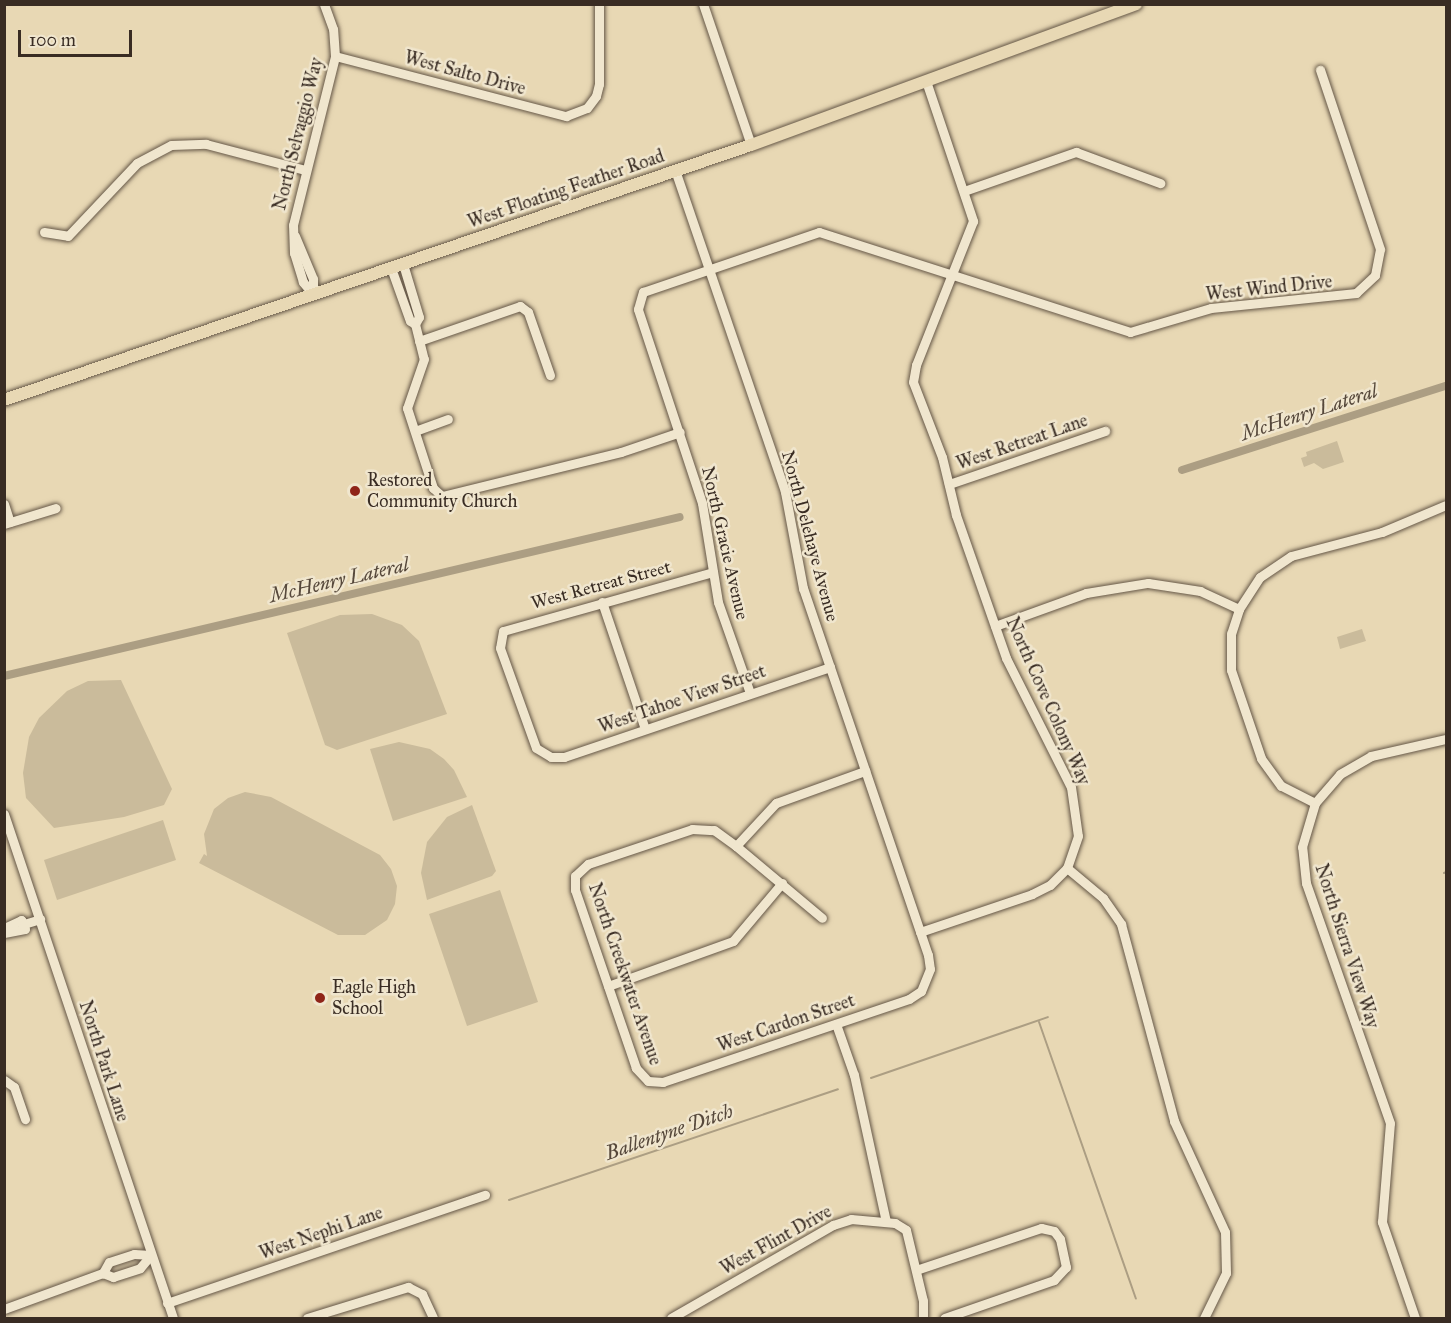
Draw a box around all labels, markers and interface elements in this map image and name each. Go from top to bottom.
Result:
scale bar [21,18,135,56]
text: 100 m [29,29,76,51]
street label: West Salto Drive [402,46,528,100]
street label: North Selvaggio Way [269,55,327,213]
street label: West Floating Feather Road [465,145,667,233]
street label: West Wind Drive [1205,271,1333,305]
water label: McHenry Lateral [1238,379,1380,445]
street label: West Retreat Lane [954,409,1090,475]
street label: North Delehaye Avenue [777,448,843,624]
street label: North Gracie Avenue [697,464,753,622]
place label: Restored Community Church [367,470,517,512]
marker: Restored Community Church [348,484,362,498]
water label: McHenry Lateral [267,552,411,608]
street label: West Retreat Street [529,556,673,614]
street label: North Cove Colony Way [1001,614,1095,788]
street label: West Tahoe View Street [596,660,768,738]
street label: North Sierra View Way [1310,861,1384,1031]
street label: North Creekwater Avenue [584,880,666,1068]
place label: Eagle High School [332,977,416,1020]
street label: West Cardon Street [715,989,857,1057]
marker: Eagle High School [313,991,327,1005]
street label: North Park Lane [74,998,134,1124]
water label: Ballentyne Ditch [602,1099,736,1165]
street label: West Flint Drive [717,1201,835,1279]
street label: West Nephi Lane [257,1202,385,1264]

